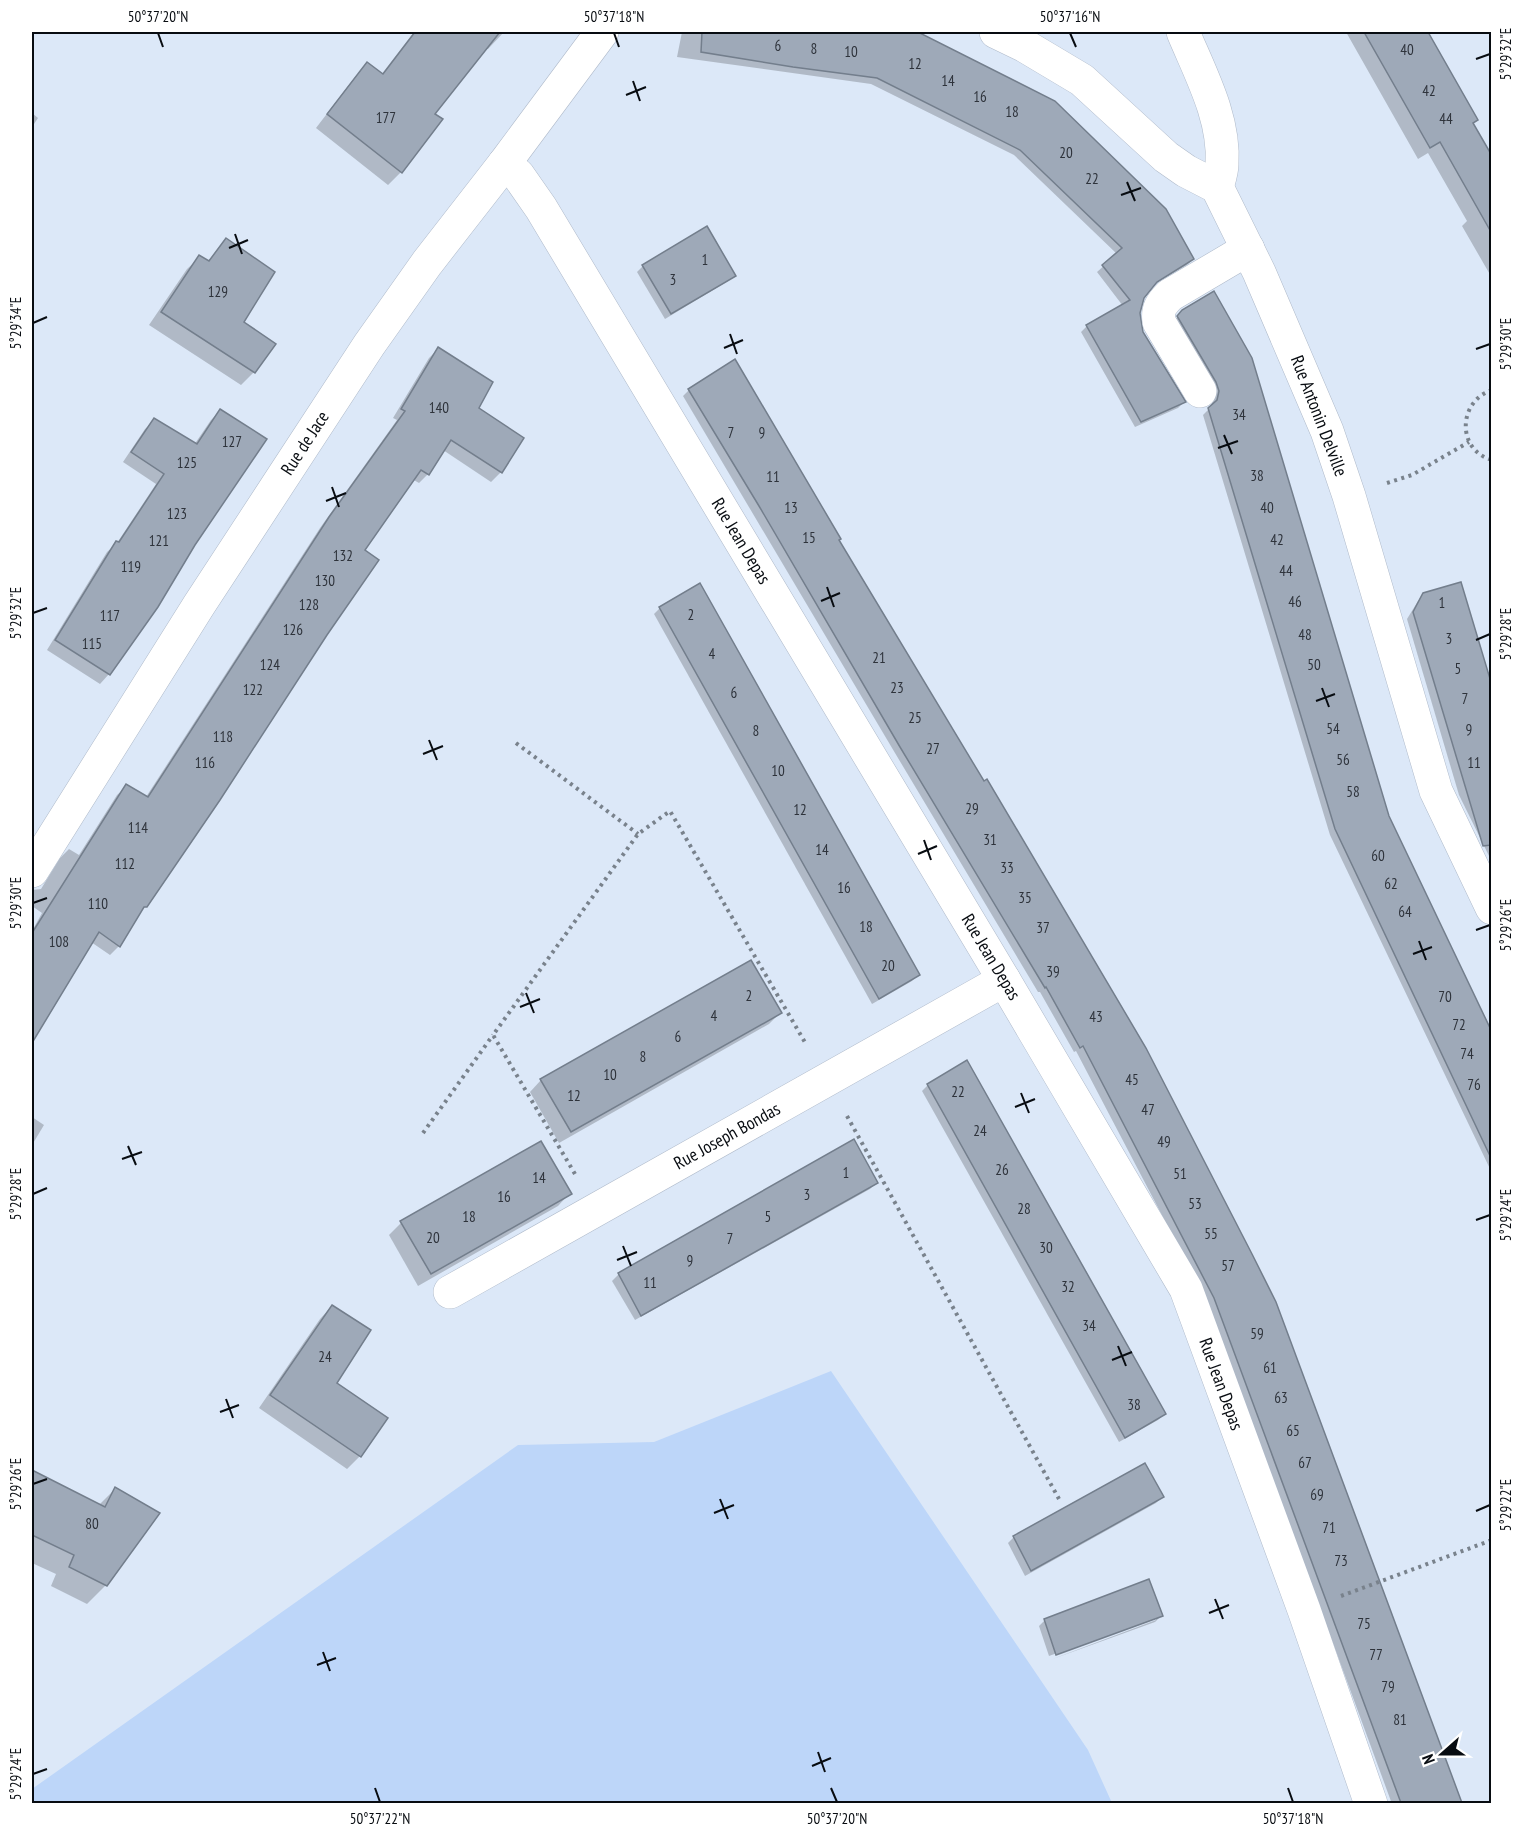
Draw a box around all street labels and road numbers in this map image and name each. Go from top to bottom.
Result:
street label: Rue Antonin Delville [1286,352,1353,479]
street label: Rue de Jace [275,406,334,479]
street label: Rue Jean Depas [707,494,776,588]
street label: Rue Jean Depas [957,910,1026,1004]
street label: Rue Joseph Bondas [670,1097,784,1174]
street label: Rue Jean Depas [1194,1335,1249,1433]

